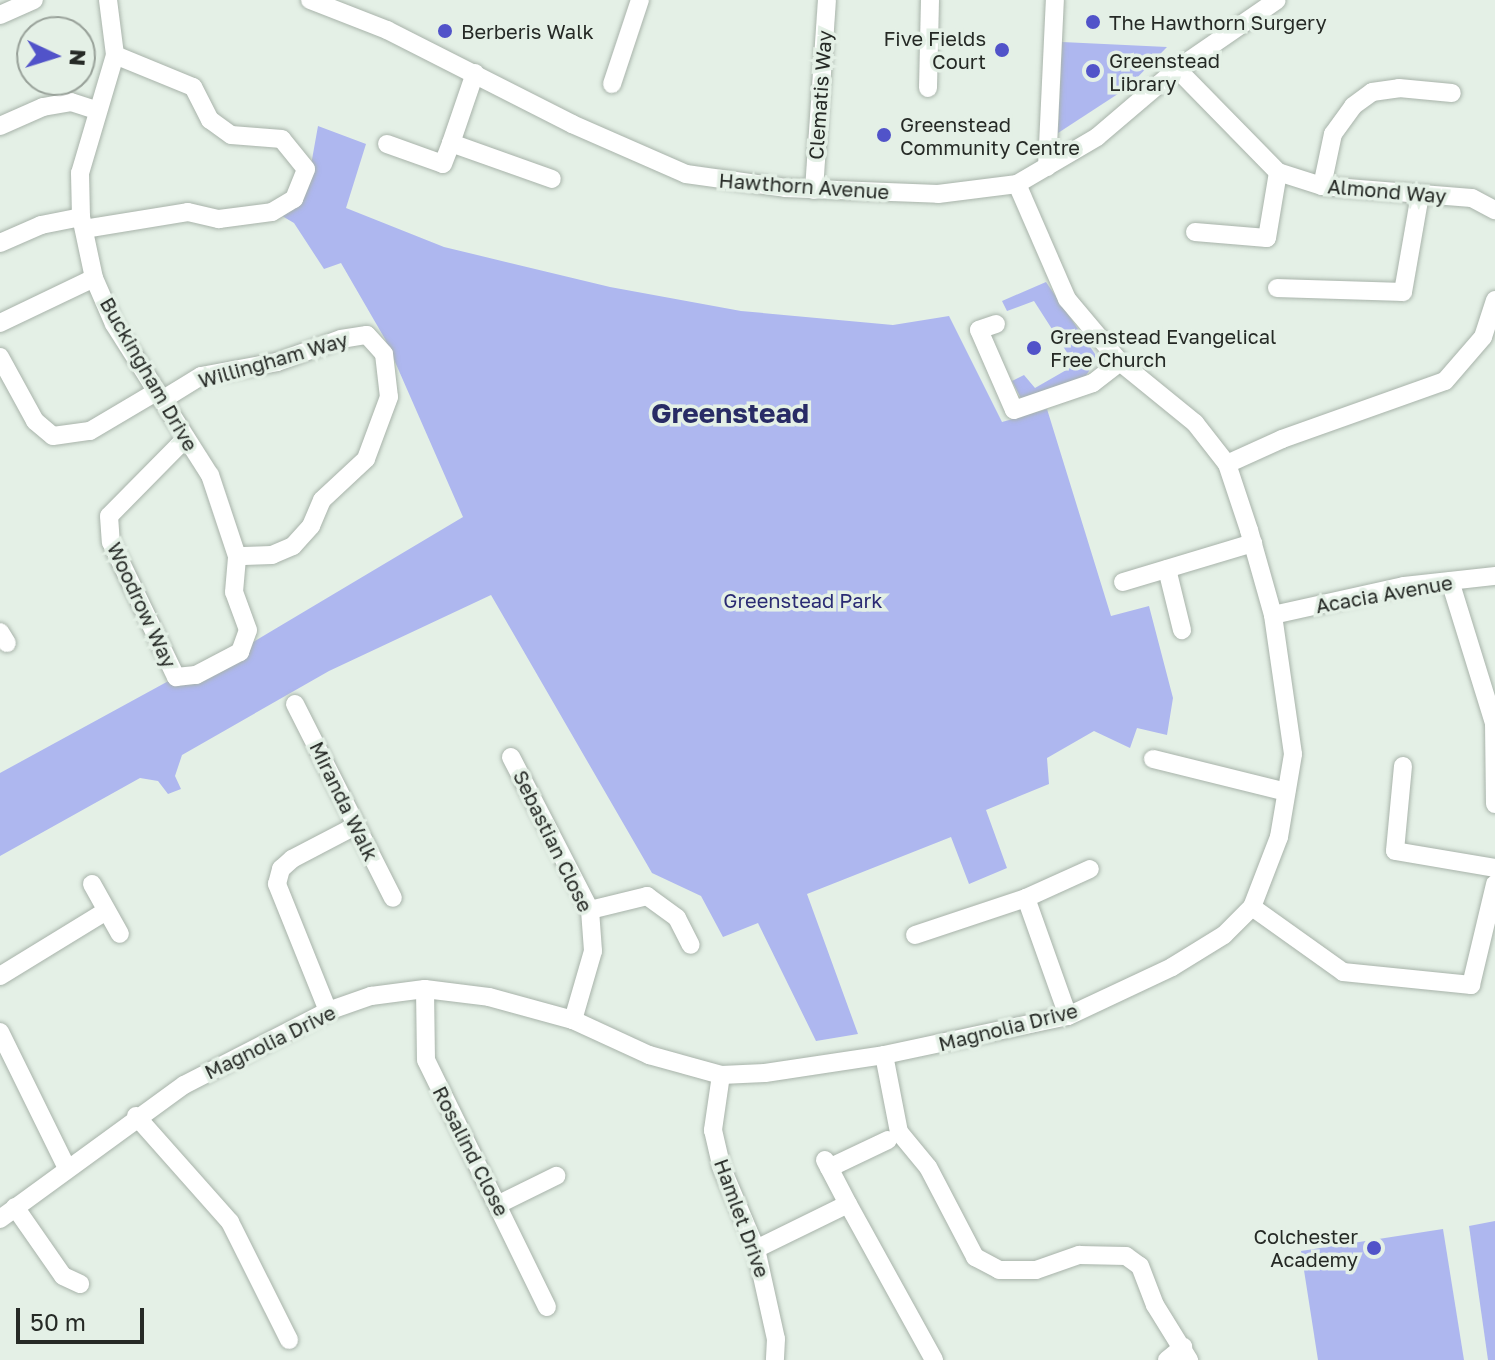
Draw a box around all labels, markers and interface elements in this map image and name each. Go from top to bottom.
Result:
place label: The Hawthorn Surgery [1109,10,1327,34]
marker: The Hawthorn Surgery [1084,13,1102,31]
north arrow [16,16,96,96]
place label: Berberis Walk [461,19,594,43]
marker: Berberis Walk [436,22,454,40]
place label: Five Fields Court [883,26,986,73]
street label: Clematis Way [804,29,836,161]
marker: Five Fields Court [993,41,1011,59]
text: N [64,48,92,67]
place label: Greenstead Library [1109,48,1220,95]
marker: Greenstead Library [1084,62,1102,80]
place label: Greenstead Community Centre [900,112,1080,159]
marker: Greenstead Community Centre [875,126,893,144]
street label: Hawthorn Avenue [718,168,890,204]
street label: Almond Way [1327,174,1447,208]
street label: Buckingham Drive [95,293,203,455]
place label: Greenstead Evangelical Free Church [1050,324,1276,371]
street label: Willingham Way [196,327,350,393]
marker: Greenstead Evangelical Free Church [1025,339,1043,357]
district label: Greenstead [651,396,809,430]
street label: Woodrow Way [102,538,182,672]
street label: Acacia Avenue [1314,570,1454,618]
park label: Greenstead Park [723,588,883,612]
street label: Miranda Walk [305,737,383,865]
street label: Sebastian Close [508,766,598,916]
street label: Magnolia Drive [936,998,1080,1056]
street label: Magnolia Drive [201,1000,339,1084]
street label: Rosalind Close [428,1082,514,1220]
street label: Hamlet Drive [709,1155,775,1281]
place label: Colchester Academy [1253,1224,1358,1271]
marker: Colchester Academy [1365,1239,1383,1257]
scale bar [20,1292,148,1342]
text: 50 m [30,1307,86,1336]

